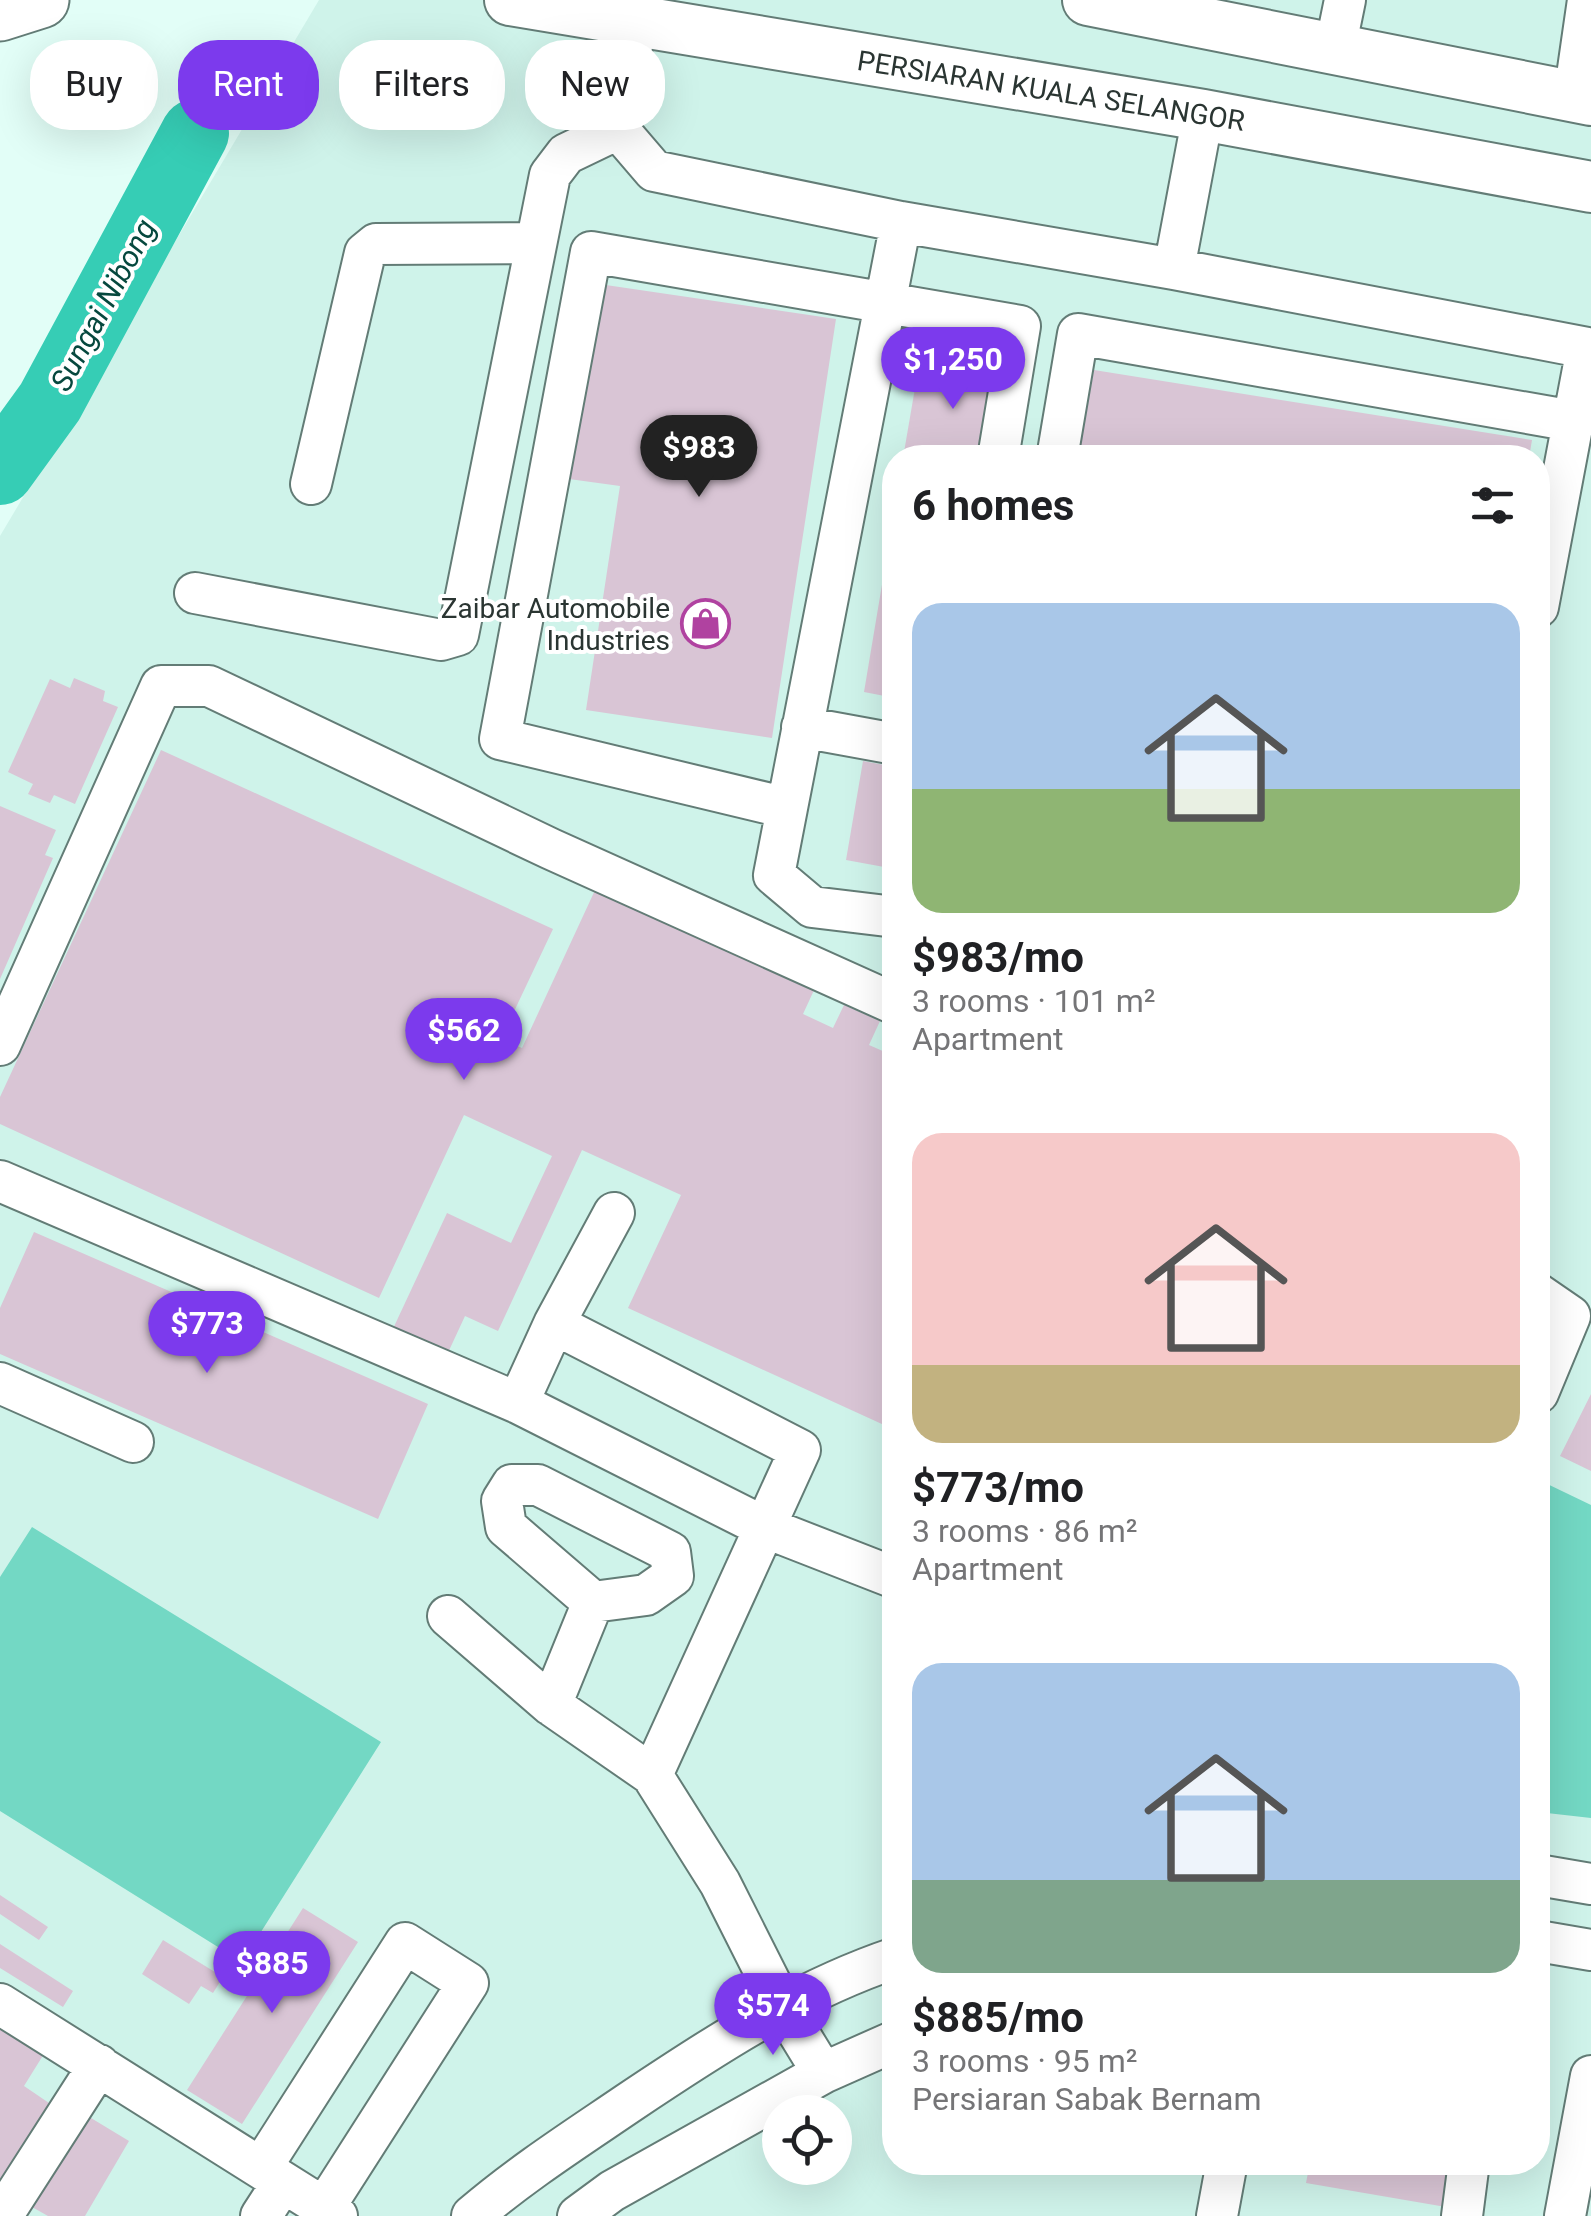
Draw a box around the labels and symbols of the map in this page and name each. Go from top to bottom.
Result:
street label: PERSIARAN KUALA SELANGOR [855,44,1247,138]
water label: Sungai Nibong [43,213,163,397]
pin: $1,250 [872,327,1034,412]
pin: $983 [640,415,758,500]
place label: Zaibar Automobile Industries [441,592,670,657]
shop icon: Zaibar Automobile Industries [679,598,731,650]
pin: $562 [405,998,523,1083]
pin: $773 [148,1291,266,1376]
pin: $885 [213,1931,331,2016]
pin: $574 [714,1973,832,2058]

